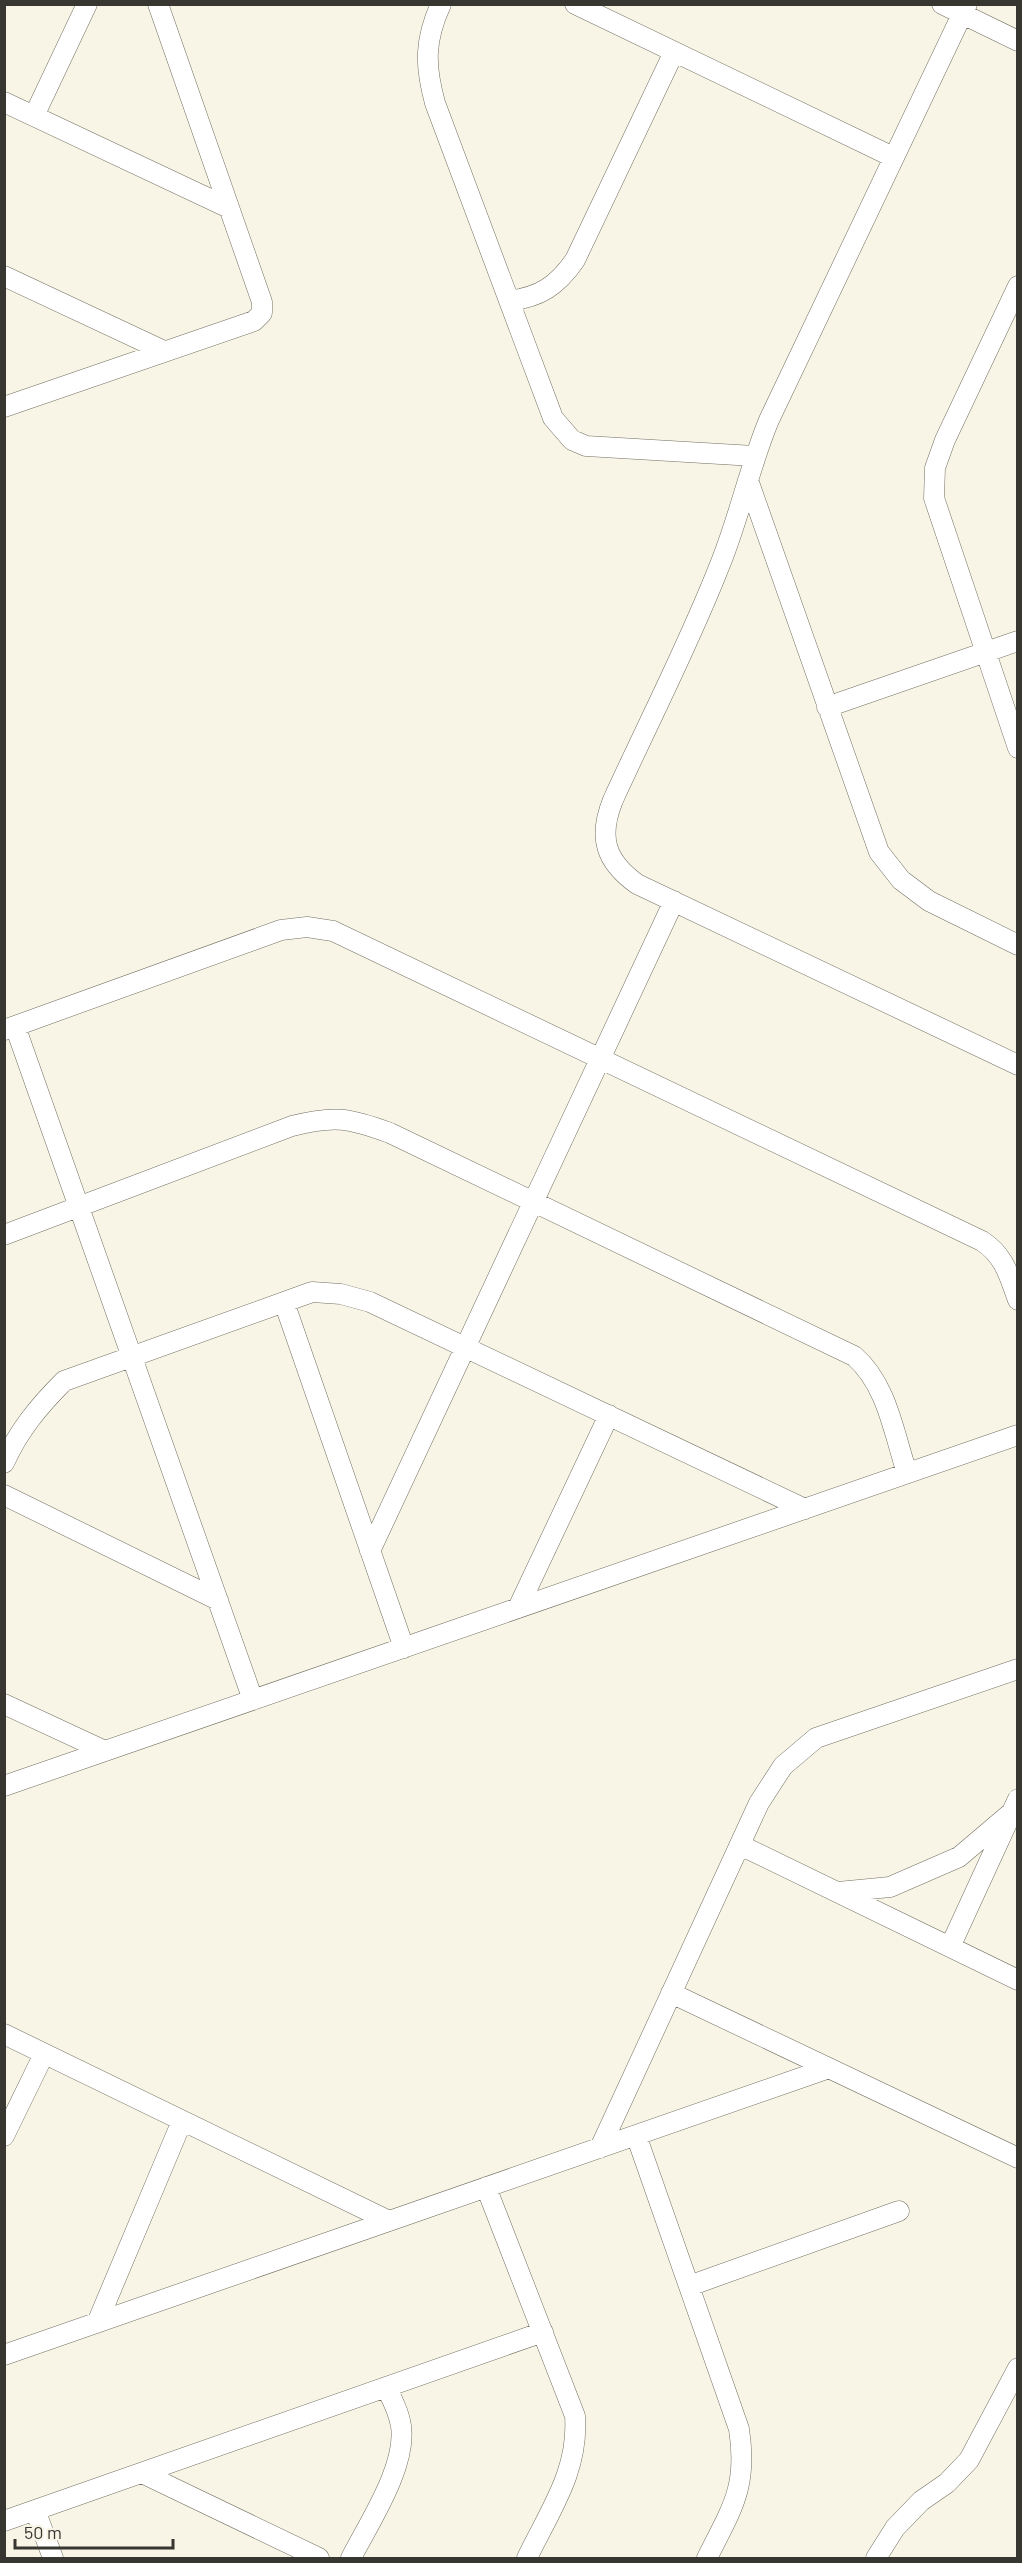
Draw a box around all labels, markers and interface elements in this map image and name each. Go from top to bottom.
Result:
scale bar [15,2512,172,2550]
text: 50 m [24,2521,62,2543]

